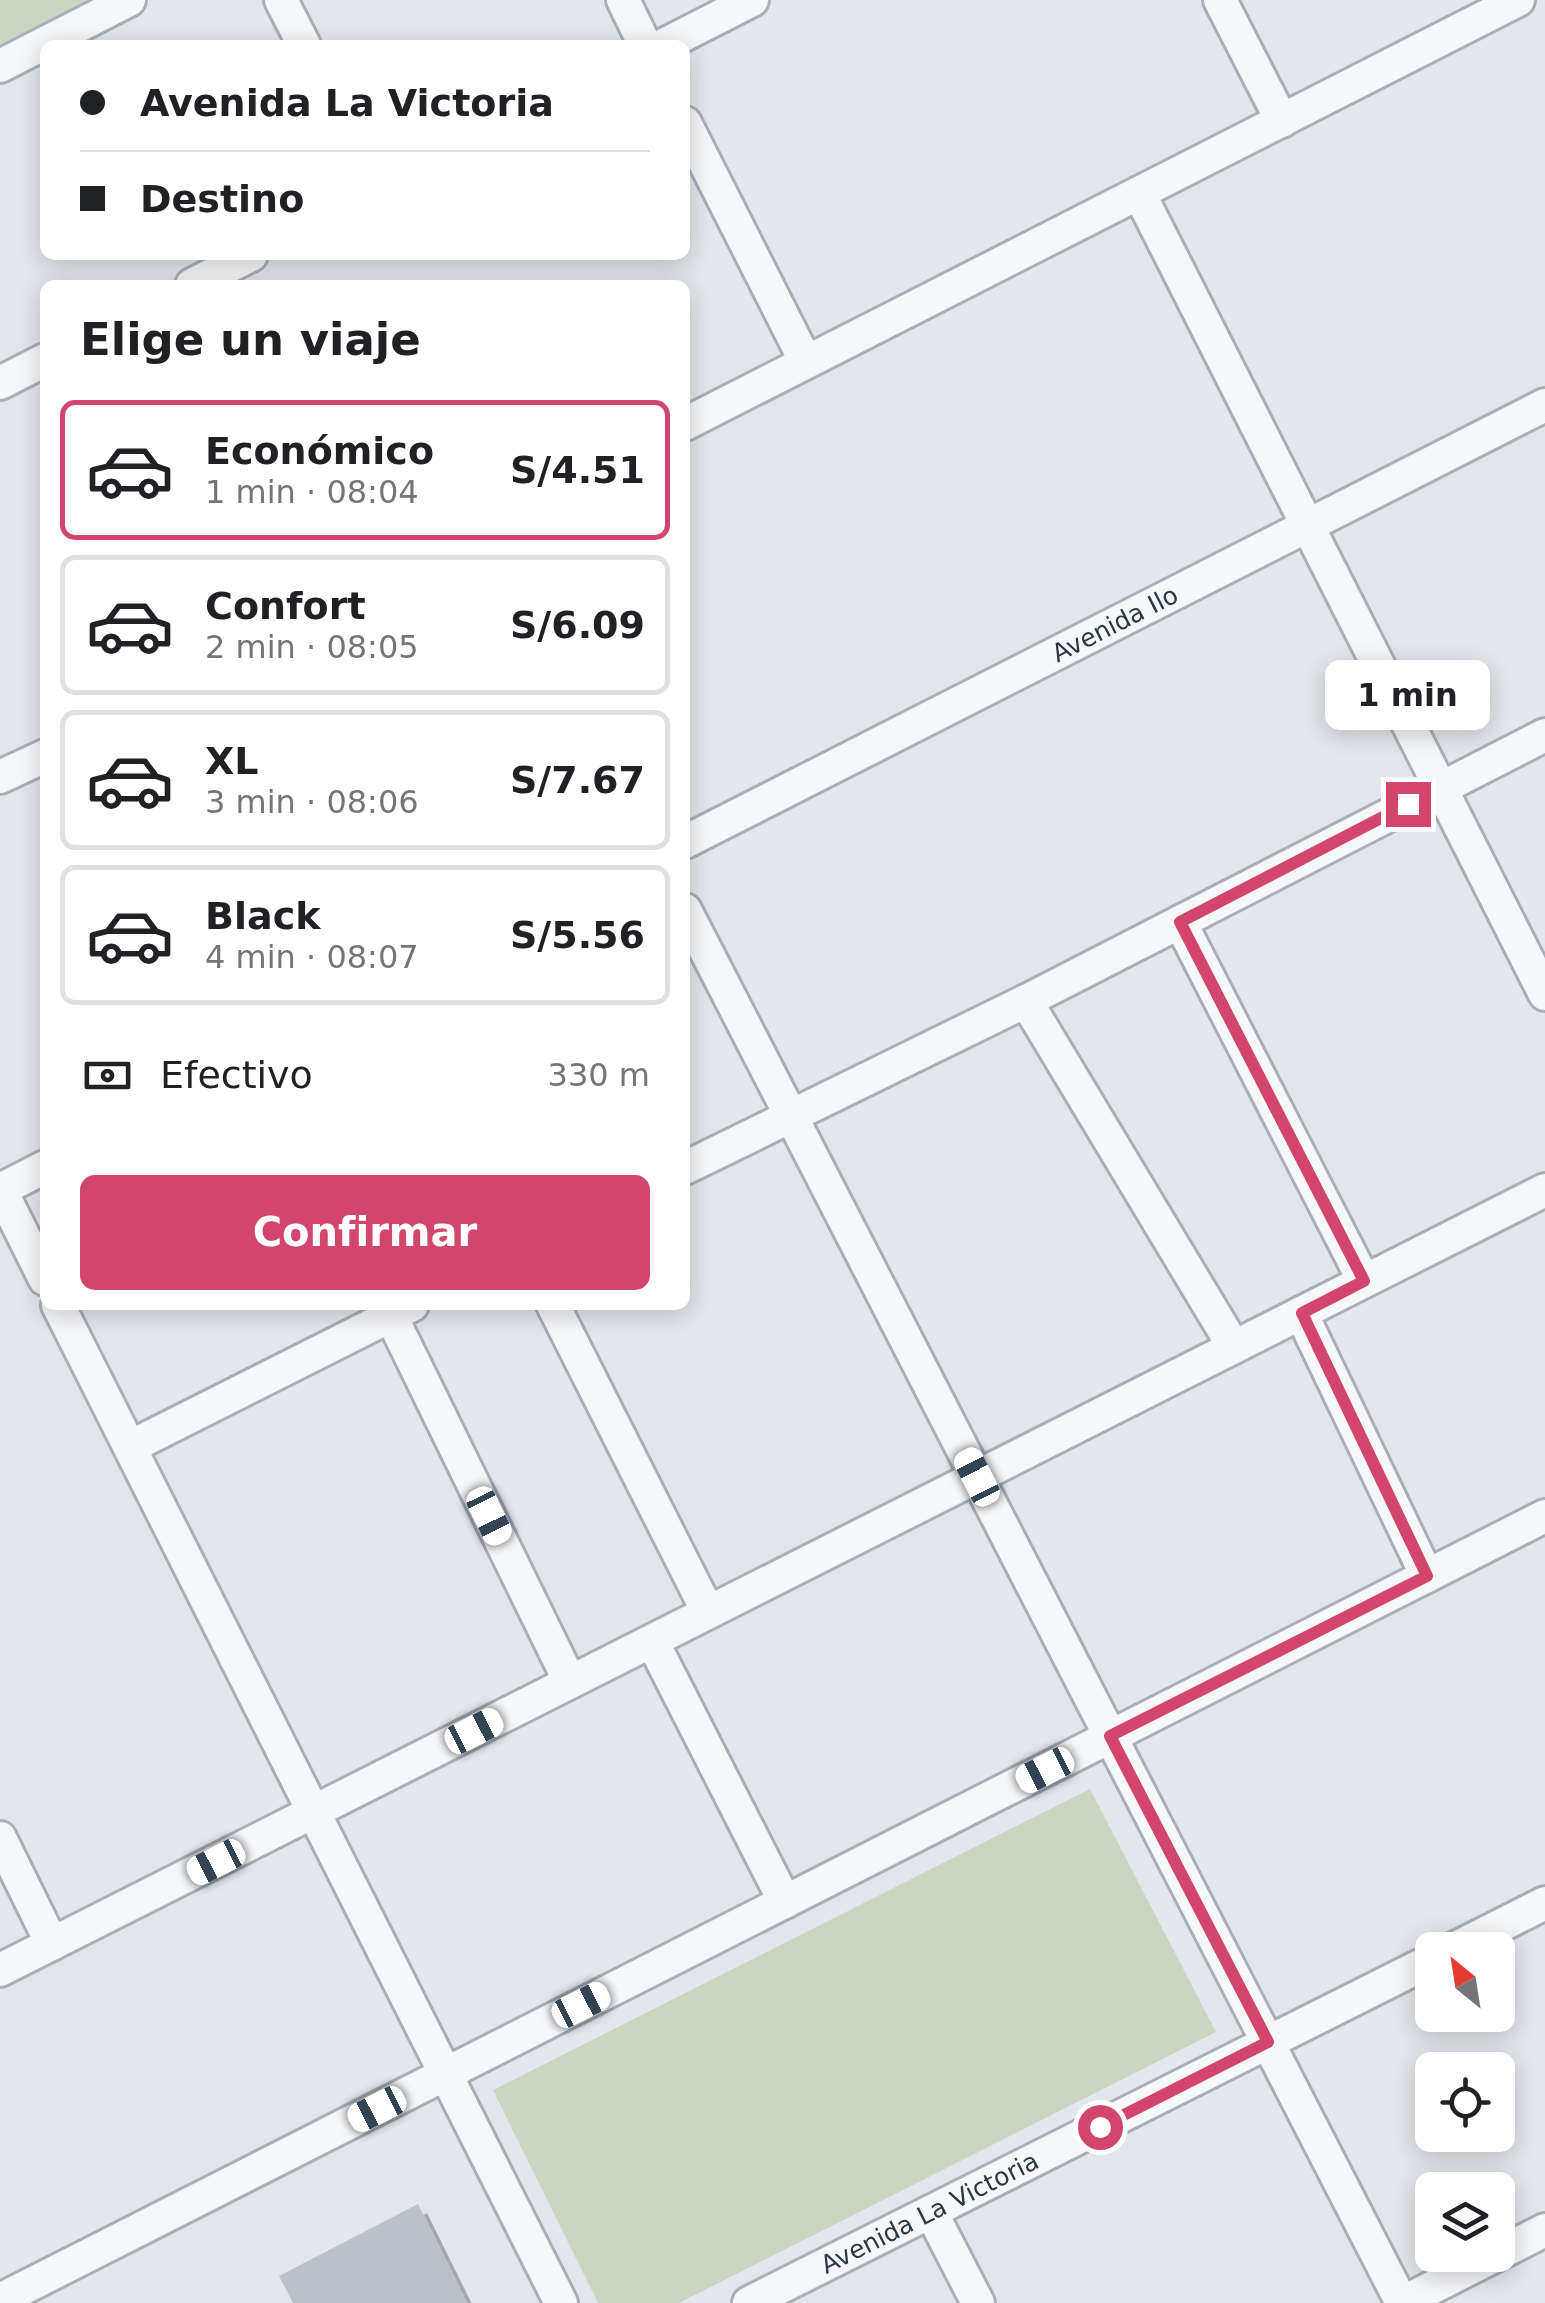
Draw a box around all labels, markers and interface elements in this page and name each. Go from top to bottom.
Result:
text: Avenida La Victoria [140,81,554,125]
text: Destino [140,177,304,221]
text: Elige un viaje [80,313,421,366]
icon: car [85,425,175,515]
text: Económico [205,429,434,473]
text: S/4.51 [510,448,645,492]
text: 1 min · 08:04 [205,473,419,511]
icon: car [85,580,175,670]
street label: Avenida Ilo [1047,580,1183,668]
text: Confort [205,584,366,628]
text: S/6.09 [510,603,645,647]
text: 2 min · 08:05 [205,628,419,666]
callout: 1 min [1326,659,1490,729]
text: 1 min [1357,676,1458,714]
icon: car [85,735,175,825]
text: XL [205,739,259,783]
text: S/7.67 [510,758,645,802]
route end [1386,782,1431,827]
text: 3 min · 08:06 [205,783,419,821]
icon: car [85,890,175,980]
text: Black [205,894,320,938]
text: S/5.56 [510,913,645,957]
text: 4 min · 08:07 [205,938,419,976]
icon: cash [80,1048,135,1103]
text: Efectivo [160,1053,313,1097]
text: 330 m [548,1056,650,1094]
button: Confirmar [80,1175,650,1290]
car [950,1443,1004,1511]
car [462,1482,516,1550]
car [440,1704,508,1758]
car [1011,1743,1079,1797]
car [182,1835,250,1889]
north arrow [1415,1932,1515,2032]
map controls [1415,1932,1515,2272]
car [547,1978,615,2032]
button: locate [1415,2052,1515,2152]
car [343,2082,411,2136]
route start [1078,2105,1123,2150]
street label: Avenida La Victoria [816,2146,1043,2279]
button: layers [1415,2172,1515,2272]

